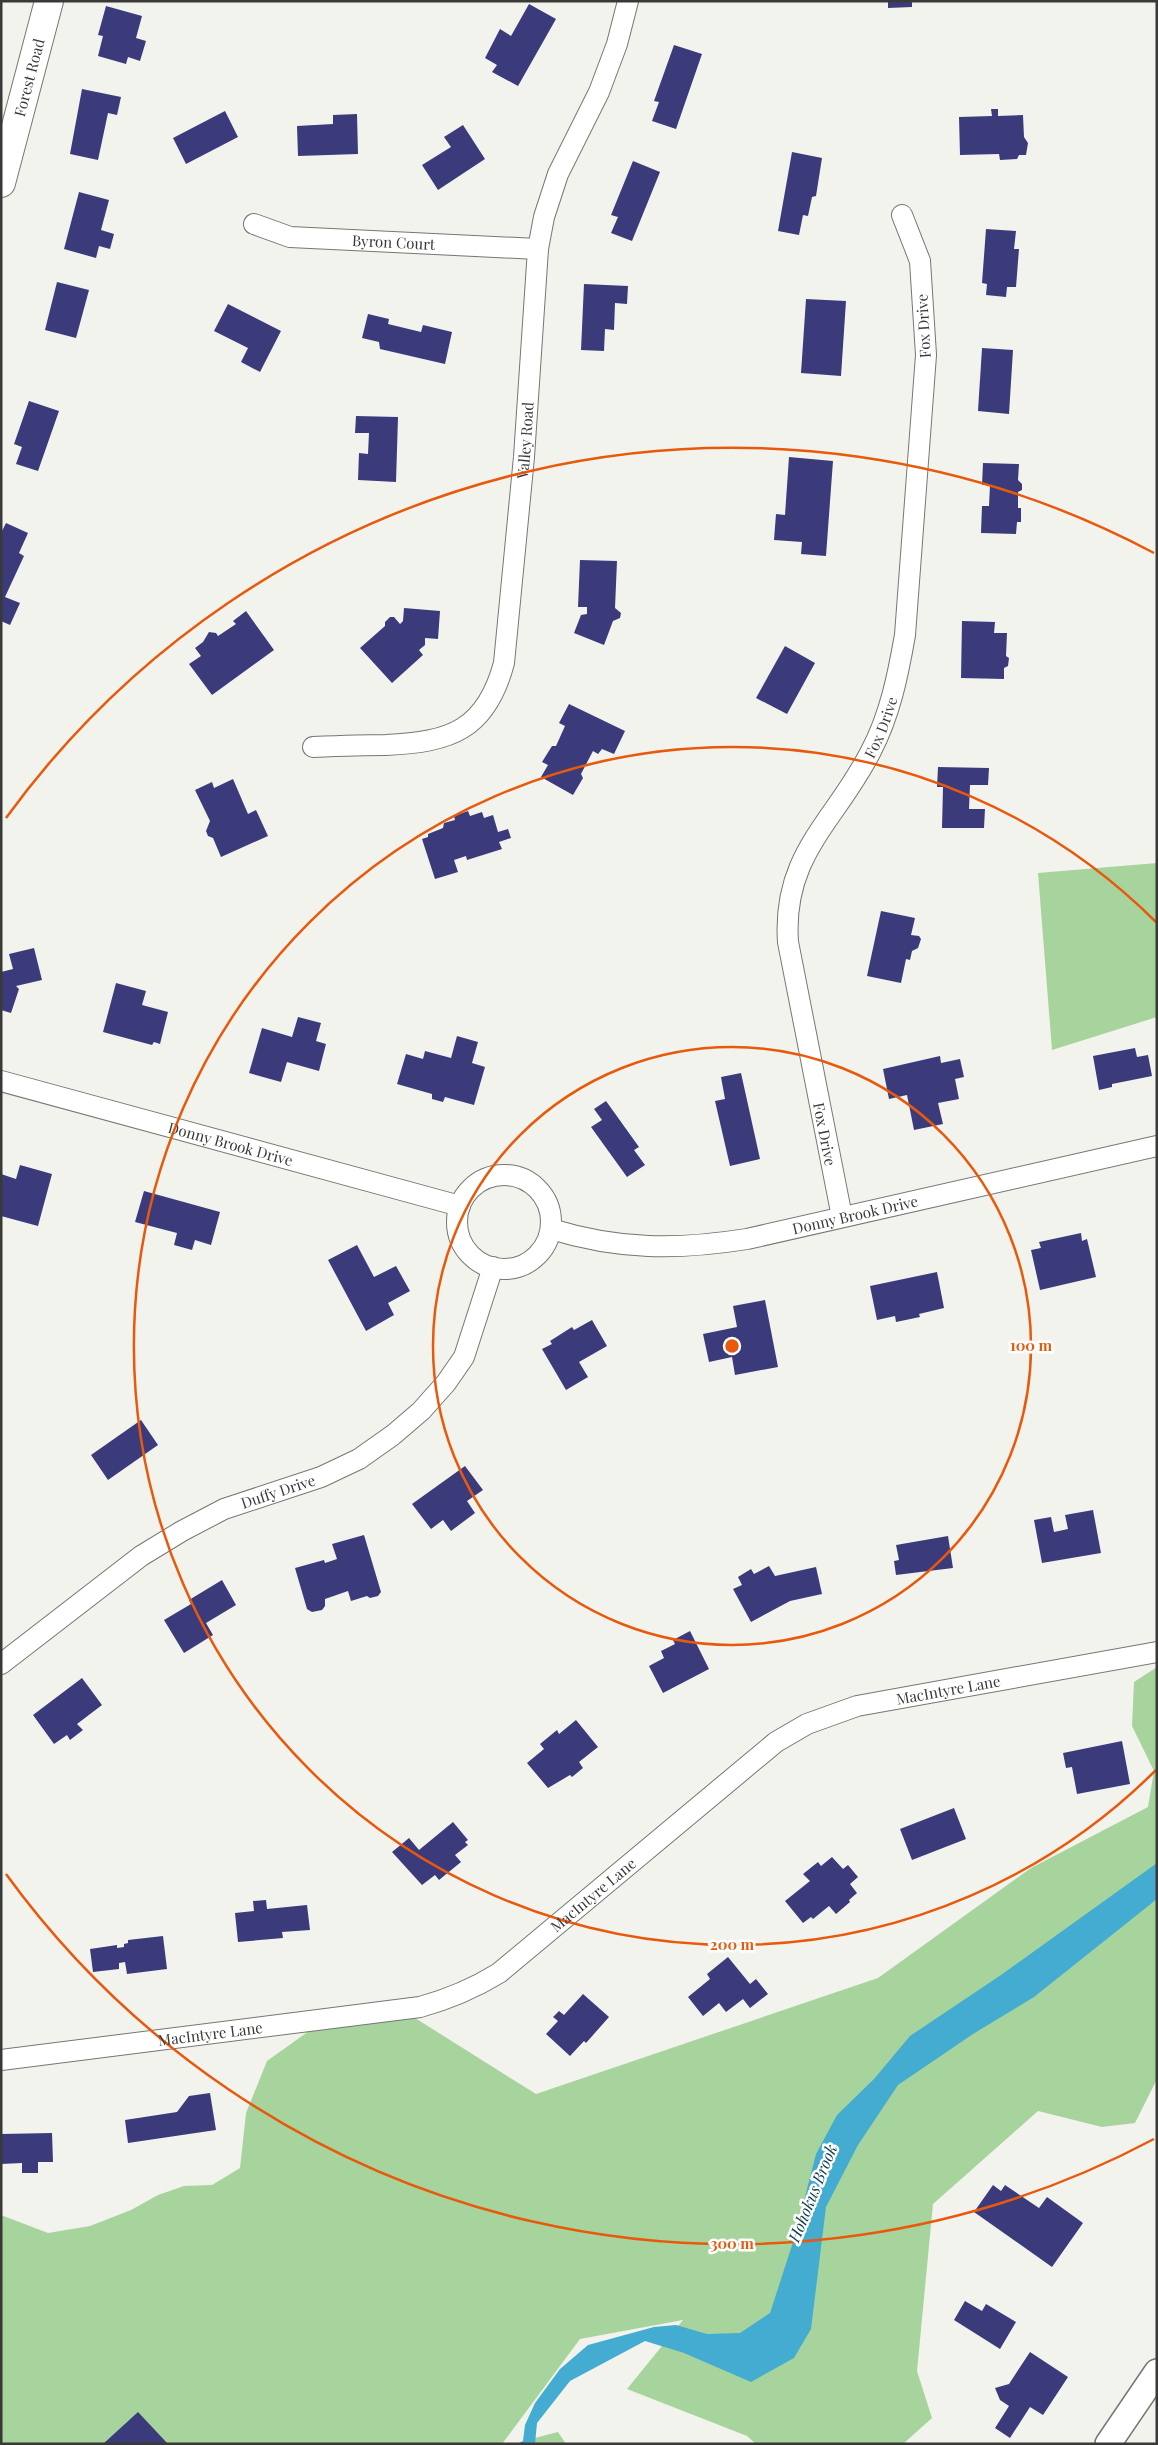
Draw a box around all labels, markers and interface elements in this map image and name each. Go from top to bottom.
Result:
street label: Forest Road [9,36,49,119]
street label: Byron Court [351,230,436,254]
street label: Fox Drive [911,293,935,359]
street label: Valley Road [512,401,538,481]
street label: Fox Drive [859,694,901,761]
street label: Fox Drive [809,1101,841,1167]
street label: Donny Brook Drive [166,1117,295,1170]
street label: Donny Brook Drive [790,1191,920,1238]
text: 100 m [1010,1335,1053,1355]
centre of rings [723,1337,741,1355]
street label: Duffy Drive [238,1470,318,1513]
street label: MacIntyre Lane [895,1670,1002,1709]
street label: MacIntyre Lane [546,1853,640,1936]
text: 200 m [710,1934,755,1954]
street label: MacIntyre Lane [157,2017,264,2050]
water label: Hohokus Brook [782,2141,841,2246]
text: 300 m [710,2233,754,2253]

